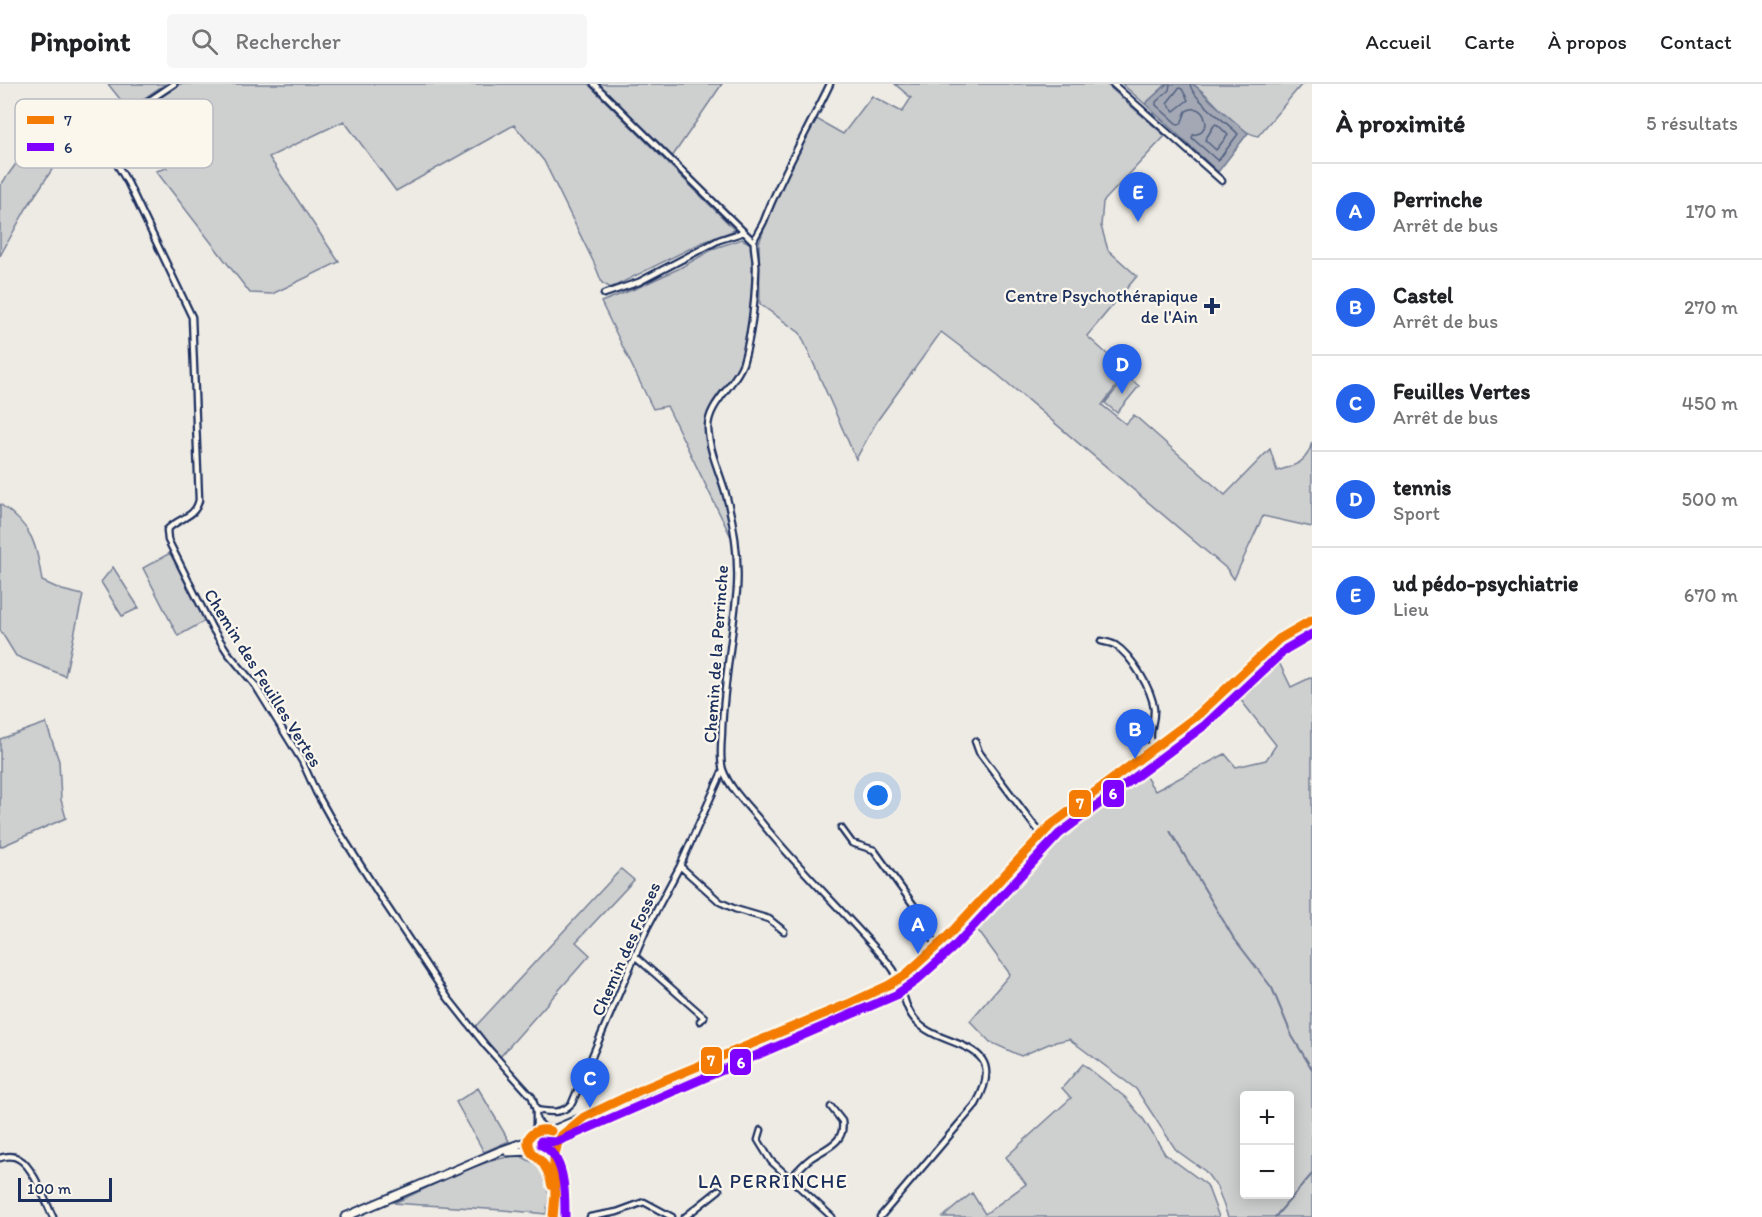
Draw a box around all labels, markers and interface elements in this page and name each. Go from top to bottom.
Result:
search box [167,14,587,68]
text: Pinpoint [30,24,131,58]
icon: search [188,25,221,58]
text: Rechercher [236,28,341,55]
text: Accueil [1366,29,1431,54]
text: Carte [1464,29,1515,54]
text: À propos [1548,29,1627,54]
text: Contact [1660,29,1732,54]
legend [15,99,213,168]
text: À proximité [1336,107,1465,139]
text: 7 [64,111,72,130]
text: 5 résultats [1646,111,1738,135]
text: 6 [64,138,72,157]
pin: E [1118,172,1158,222]
text: Perrinche [1393,186,1483,213]
text: A [1349,199,1362,223]
text: 170 m [1685,199,1738,223]
text: Arrêt de bus [1393,213,1498,237]
text: Castel [1393,282,1453,309]
place label: Centre Psychothérapique de l'Ain [1005,285,1198,328]
text: B [1349,295,1362,319]
text: 270 m [1684,295,1738,319]
marker: Centre Psychothérapique de l'Ain [1203,297,1221,315]
text: Arrêt de bus [1393,309,1498,333]
pin: D [1102,344,1142,394]
text: Feuilles Vertes [1393,378,1530,405]
text: C [1349,391,1362,415]
text: 450 m [1682,391,1738,415]
text: Arrêt de bus [1393,405,1498,429]
text: tennis [1393,474,1451,501]
text: D [1349,487,1362,511]
text: 500 m [1682,487,1738,511]
text: Sport [1393,501,1440,525]
street label: Chemin de la Perrinche [699,564,733,744]
text: ud pédo-psychiatrie [1393,570,1579,597]
text: E [1350,583,1361,607]
text: 670 m [1684,583,1738,607]
street label: Chemin des Feuilles Vertes [199,585,327,771]
text: Lieu [1393,597,1429,621]
pin: B [1116,710,1154,759]
line badge: 6 [1102,779,1125,808]
your location [863,781,892,810]
text: 6 [1109,784,1118,803]
line badge: 7 [1068,789,1092,818]
text: 7 [1075,794,1084,813]
street label: Chemin des Fosses [587,879,665,1019]
pin: A [898,904,938,954]
line badge: 7 [700,1046,723,1075]
line badge: 6 [729,1048,752,1076]
text: 7 [706,1051,715,1070]
text: 6 [737,1053,746,1072]
pin: C [570,1058,610,1108]
map controls [1240,1091,1294,1199]
button: + [1240,1091,1294,1145]
button: − [1240,1145,1294,1199]
district label: LA PERRINCHE [698,1169,848,1193]
scale bar [18,1175,112,1202]
text: 100 m [27,1179,71,1198]

